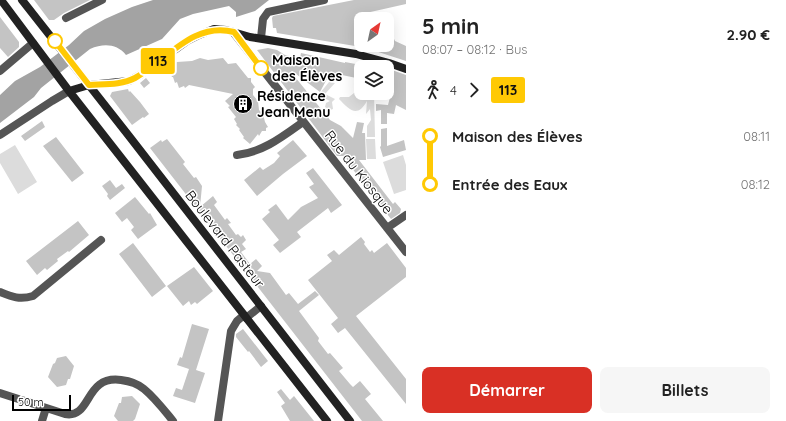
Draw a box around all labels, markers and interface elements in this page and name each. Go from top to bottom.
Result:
north arrow [354,12,394,52]
map controls [354,12,394,100]
text: 5 min [422,12,479,40]
text: 2.90 € [726,25,770,44]
unlabelled marker [47,33,63,49]
text: 08:07 – 08:12 · Bus [422,41,527,57]
line badge: 113 [135,48,181,74]
place label: Maison des Élèves [272,51,343,85]
text: 113 [149,52,167,70]
marker: Maison des Élèves [253,60,269,76]
button: layers [354,60,394,100]
icon: walk [422,79,444,101]
icon: forward [463,79,485,101]
text: 113 [499,81,517,99]
text: 4 [450,82,457,98]
place label: Résidence Jean Menu [257,87,330,121]
building icon: Résidence Jean Menu [232,93,254,115]
street label: Rue du Kiosque [321,127,397,218]
text: Maison des Élèves [452,127,582,146]
text: 08:11 [743,128,770,144]
text: Entrée des Eaux [452,175,567,194]
text: 08:12 [741,176,770,192]
street label: Boulevard Pasteur [181,187,269,292]
button: Démarrer [422,367,592,413]
button: Billets [600,367,770,413]
scale bar [12,393,71,412]
text: 50 m [18,395,44,409]

